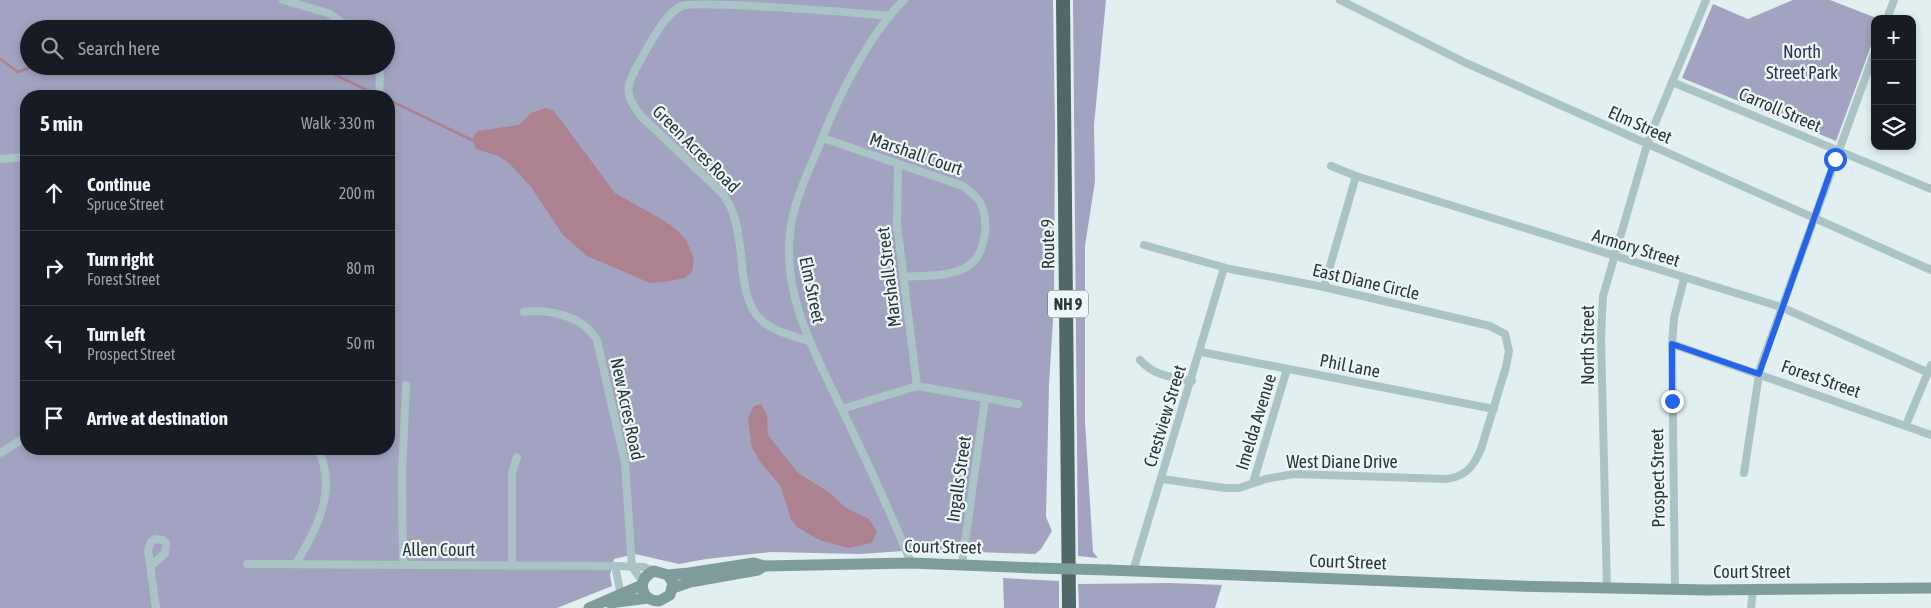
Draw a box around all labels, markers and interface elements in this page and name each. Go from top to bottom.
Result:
map controls [1871,15,1916,150]
button: + [1871,15,1916,60]
search box [20,20,395,75]
icon: search [38,34,66,62]
text: Search here [78,37,160,59]
park label: North Street Park [1766,41,1838,83]
button: − [1871,60,1916,105]
street label: Carroll Street [1736,83,1824,136]
street label: Green Acres Road [648,101,744,197]
street label: Elm Street [1605,101,1675,148]
button: layers [1871,105,1916,150]
text: 5 min [40,111,83,135]
text: Walk · 330 m [301,114,375,132]
street label: Marshall Court [867,128,965,179]
route start [1824,148,1847,171]
text: Continue [87,173,151,195]
icon: ahead [40,179,68,207]
text: 200 m [339,184,375,202]
text: Spruce Street [87,195,164,213]
street label: Route 9 [1037,219,1058,269]
street label: Armory Street [1590,224,1682,271]
street label: Marshall Street [872,226,905,328]
text: Turn right [87,248,154,270]
icon: right [40,254,68,282]
street label: Elm Street [795,255,830,325]
text: 80 m [346,259,375,277]
street label: East Diane Circle [1311,259,1422,304]
text: Forest Street [87,270,160,288]
road number: NH 9 [1048,290,1088,318]
street label: North Street [1577,305,1598,385]
text: Turn left [87,323,145,345]
icon: left [40,329,68,357]
text: 50 m [346,334,375,352]
text: Prospect Street [87,345,175,363]
street label: Phil Lane [1318,349,1382,382]
street label: Forest Street [1779,355,1864,402]
street label: New Acres Road [606,356,649,462]
street label: Crestview Street [1139,362,1190,469]
street label: Imelda Avenue [1231,371,1280,473]
route end [1661,390,1684,413]
icon: arrive [40,404,68,432]
text: Arrive at destination [87,407,228,429]
street label: Prospect Street [1646,428,1669,528]
street label: Ingalls Street [942,434,975,523]
street label: West Diane Drive [1286,451,1398,472]
street label: Court Street [904,535,982,558]
street label: Allen Court [402,539,476,560]
street label: Court Street [1309,550,1387,573]
street label: Court Street [1713,561,1791,582]

